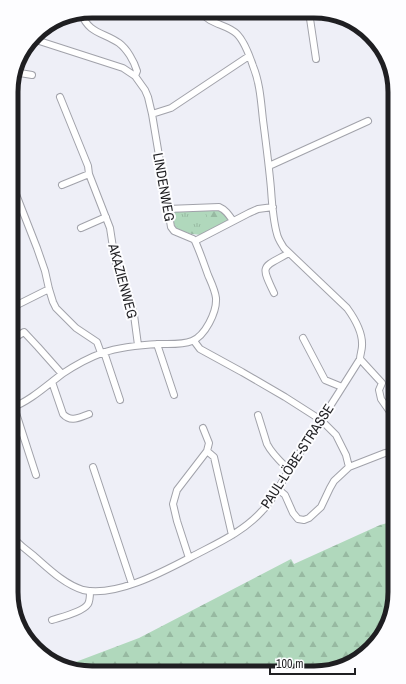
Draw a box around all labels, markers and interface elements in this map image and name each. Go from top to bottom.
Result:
street label: LINDENWEG [149,151,179,223]
street label: AKAZIENWEG [104,241,142,320]
street label: PAUL-LÖBE-STRASSE [256,400,338,512]
scale bar [270,650,355,676]
text: 100 m [276,656,303,672]

